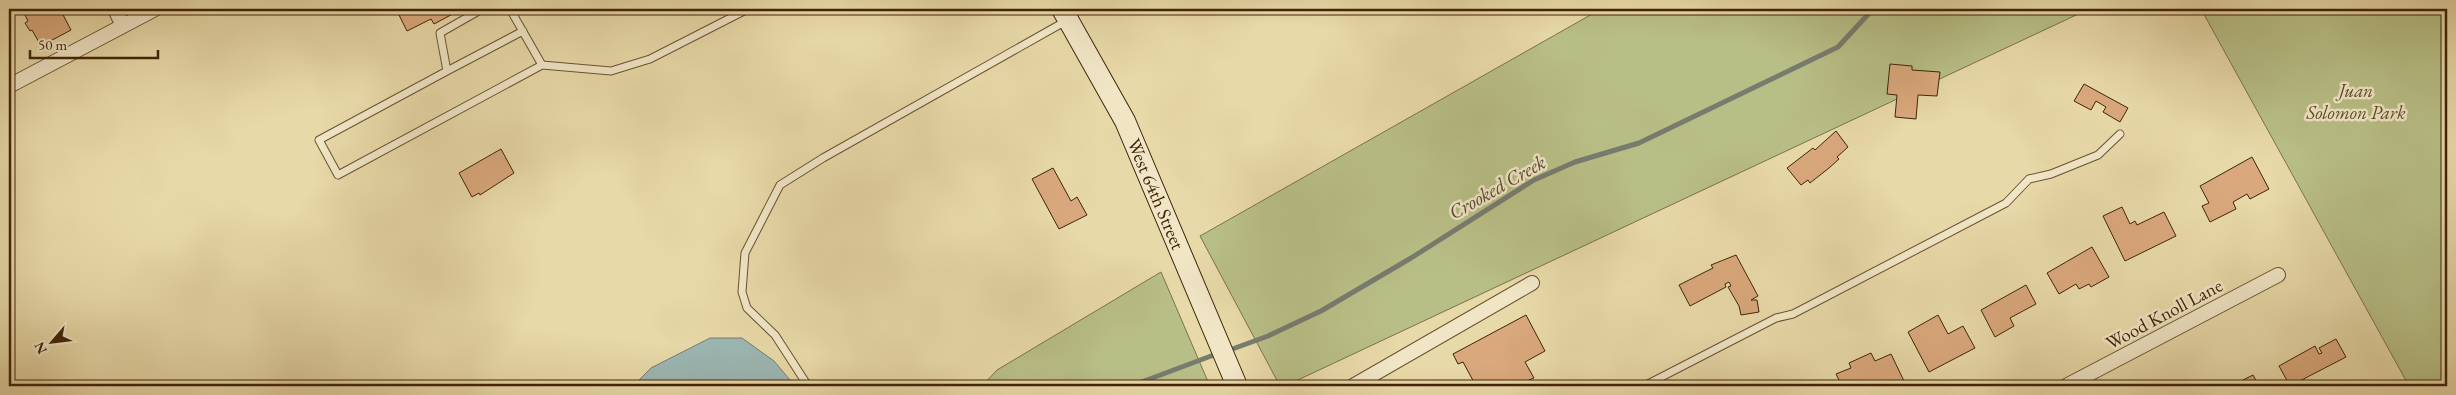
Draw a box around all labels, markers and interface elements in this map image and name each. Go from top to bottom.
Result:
scale bar [30,28,158,60]
text: 50 m [38,35,67,54]
park label: Juan Solomon Park [2305,78,2406,125]
street label: West 64th Street [1121,135,1191,253]
water label: Crooked Creek [1444,149,1550,225]
street label: Wood Knoll Lane [2101,273,2227,355]
north arrow [28,318,78,368]
text: N [30,338,51,357]

